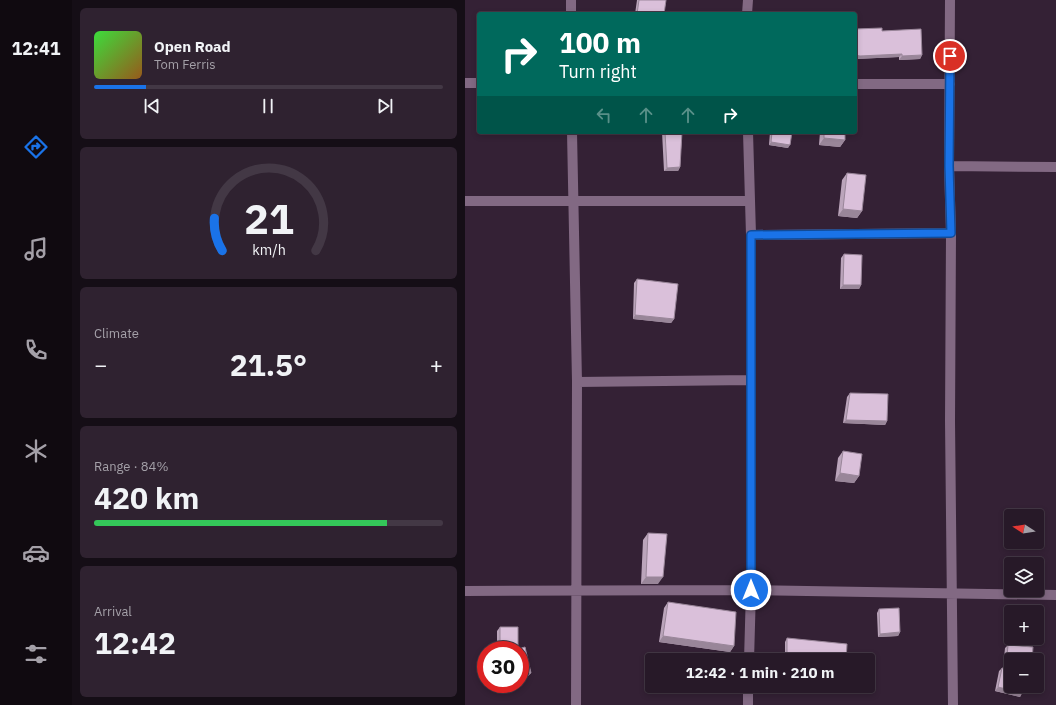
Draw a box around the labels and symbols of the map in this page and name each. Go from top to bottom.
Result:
pin [933,39,967,73]
north arrow [1004,509,1044,549]
position arrow [730,569,772,611]
speed limit sign: 30 [477,641,529,693]

